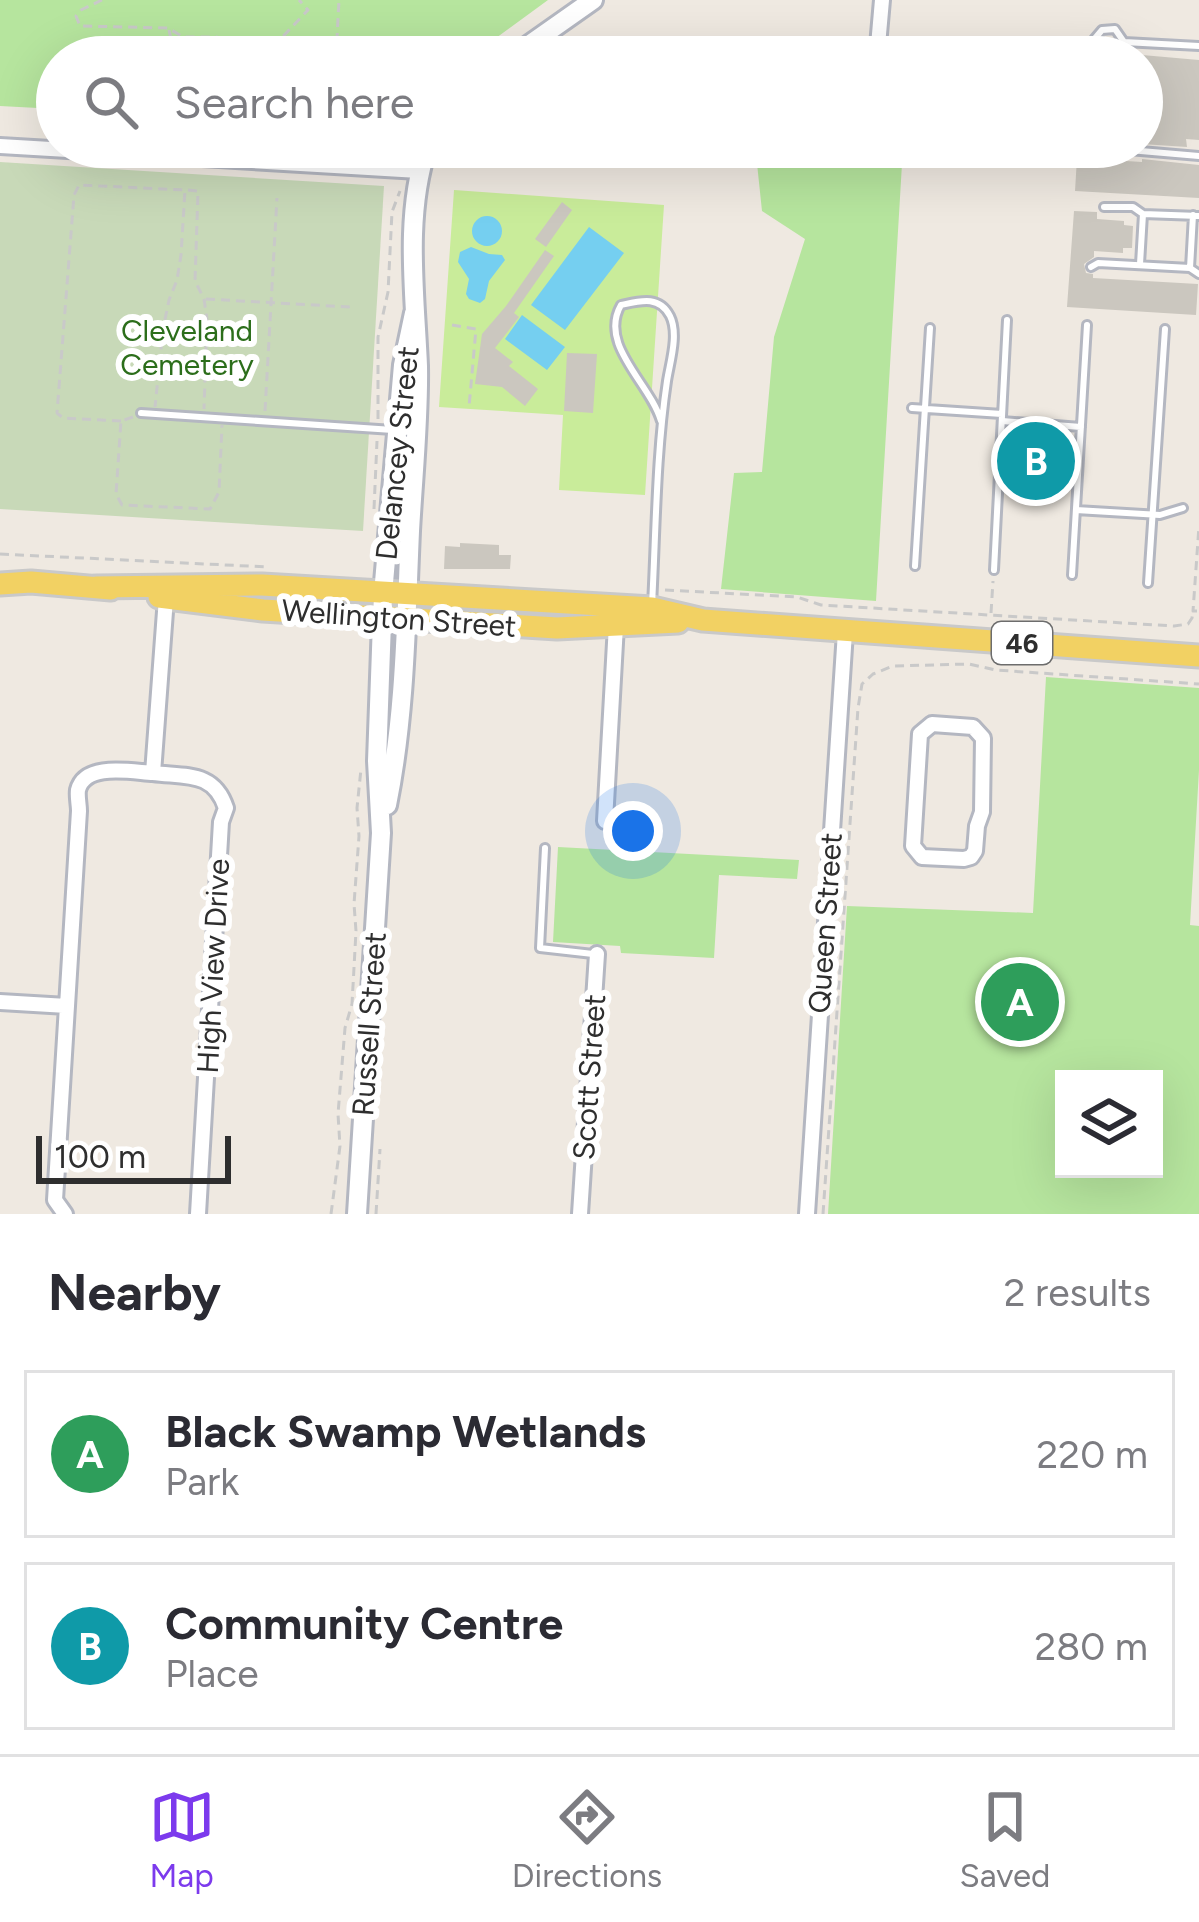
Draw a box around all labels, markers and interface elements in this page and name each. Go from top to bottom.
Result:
search box [36,36,1163,168]
icon: search [78,69,144,135]
text: Search here [174,75,414,129]
park label: Cleveland Cemetery [120,312,254,383]
street label: Delancey Street [367,344,427,562]
pin: B [997,416,1075,506]
street label: Wellington Street [280,591,518,645]
road number: 46 [992,622,1052,664]
your location [603,801,663,861]
street label: Queen Street [800,831,850,1015]
street label: High View Drive [189,858,237,1074]
street label: Russell Street [344,931,394,1117]
pin: A [981,957,1059,1047]
street label: Scott Street [565,993,613,1161]
map controls [1055,1070,1163,1178]
button: layers [1055,1070,1163,1178]
scale bar [36,1130,231,1183]
text: 100 m [54,1137,146,1176]
text: Nearby [48,1262,221,1323]
text: 2 results [1004,1269,1151,1316]
text: Black Swamp Wetlands [165,1404,646,1458]
text: A [76,1431,104,1478]
text: 220 m [1037,1431,1148,1478]
text: Park [165,1458,239,1505]
text: Community Centre [165,1596,563,1650]
text: B [78,1623,102,1670]
text: 280 m [1034,1623,1148,1670]
text: Place [165,1650,258,1697]
tab: Map [149,1784,215,1895]
tab: Directions [512,1784,662,1895]
tab: Saved [959,1784,1050,1895]

